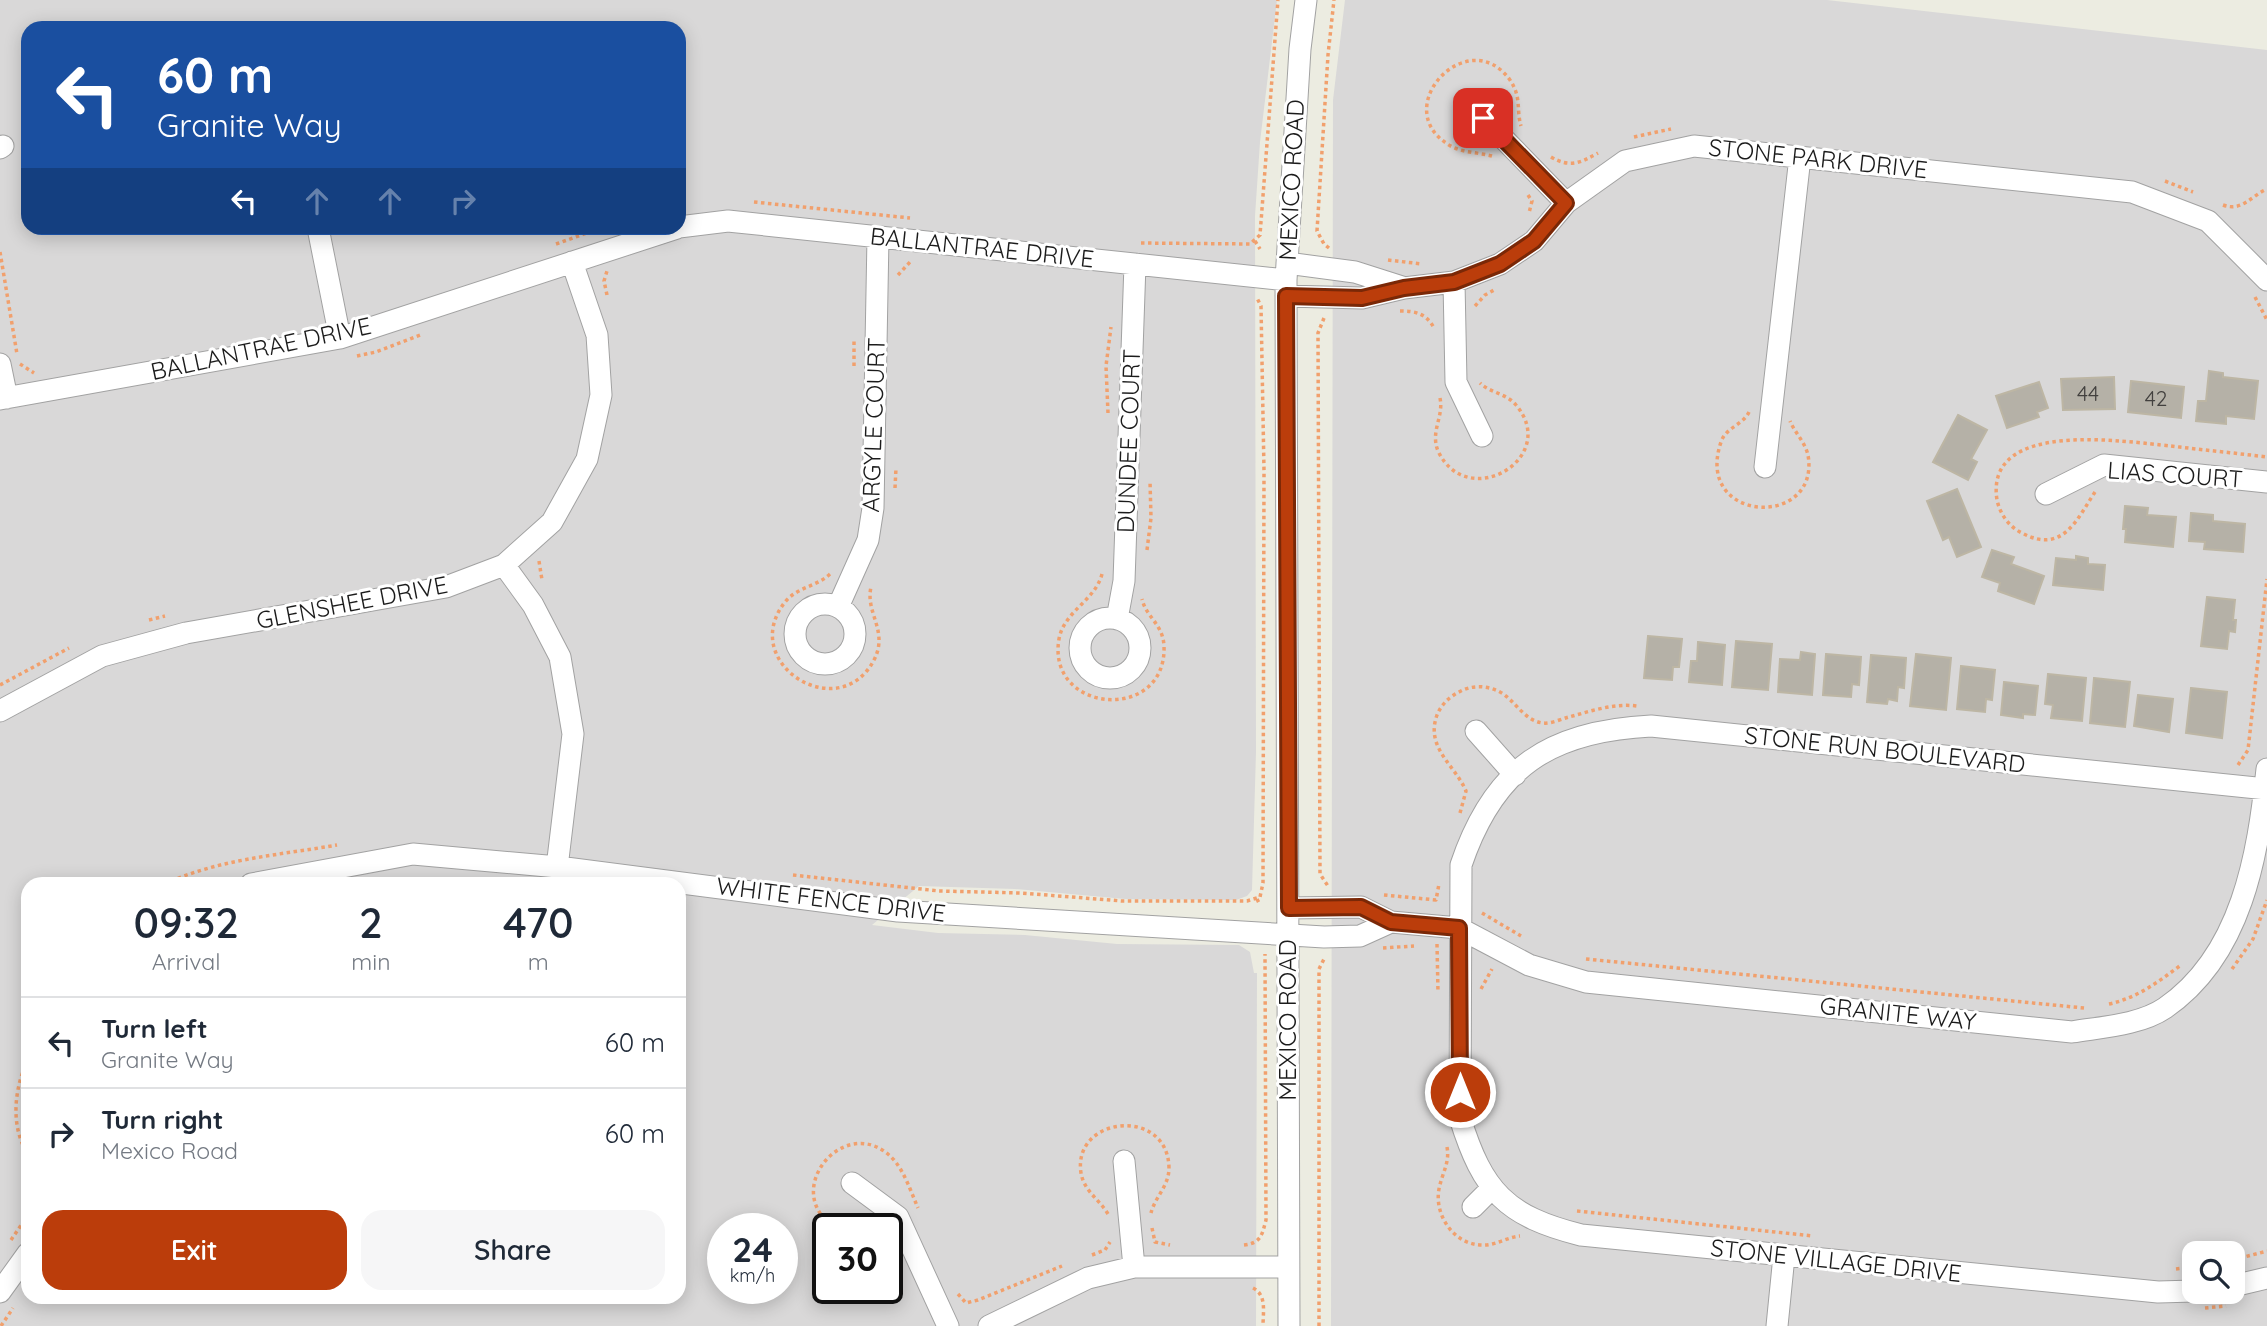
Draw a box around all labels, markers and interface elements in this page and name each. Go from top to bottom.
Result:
text: 60 m [157,44,273,105]
icon: left [42,49,133,140]
pin [1453,88,1513,148]
street label: MEXICO ROAD [1272,99,1310,261]
icon: arrive [1464,99,1502,137]
text: Granite Way [157,105,342,145]
street label: STONE PARK DRIVE [1707,132,1929,184]
icon: left [225,182,263,220]
icon: ahead [298,182,336,220]
icon: ahead [371,182,409,220]
icon: right [444,182,482,220]
street label: BALLANTRAE DRIVE [869,220,1096,274]
street label: BALLANTRAE DRIVE [148,310,374,386]
street label: ARGYLE COURT [855,337,891,513]
street label: DUNDEE COURT [1110,348,1146,534]
house number: 44 [2077,380,2099,406]
house number: 42 [2145,385,2167,411]
street label: LIAS COURT [2106,454,2244,494]
street label: GLENSHEE DRIVE [254,569,450,635]
street label: STONE RUN BOULEVARD [1743,719,2027,779]
street label: WHITE FENCE DRIVE [715,870,947,928]
text: 09:32 [133,896,239,949]
text: 2 [359,896,383,949]
text: 470 [503,896,574,949]
street label: MEXICO ROAD [1272,939,1302,1101]
text: Arrival [152,947,221,976]
text: min [351,947,391,976]
text: m [528,947,549,976]
street label: GRANITE WAY [1818,990,1978,1036]
text: Turn left [101,1012,208,1045]
icon: left [42,1024,80,1062]
text: 60 m [605,1026,665,1059]
text: Granite Way [101,1045,234,1074]
position arrow [1423,1055,1497,1129]
text: Turn right [101,1103,223,1136]
icon: right [42,1115,80,1153]
text: 60 m [605,1117,665,1150]
text: Mexico Road [101,1136,238,1165]
button: Exit [42,1210,347,1290]
button: Share [361,1210,665,1290]
speed limit sign: 30 [812,1213,903,1304]
text: 24 [732,1227,773,1271]
street label: STONE VILLAGE DRIVE [1709,1232,1963,1288]
map controls [2182,1241,2245,1304]
button: search [2182,1241,2245,1304]
text: km/h [730,1264,775,1287]

